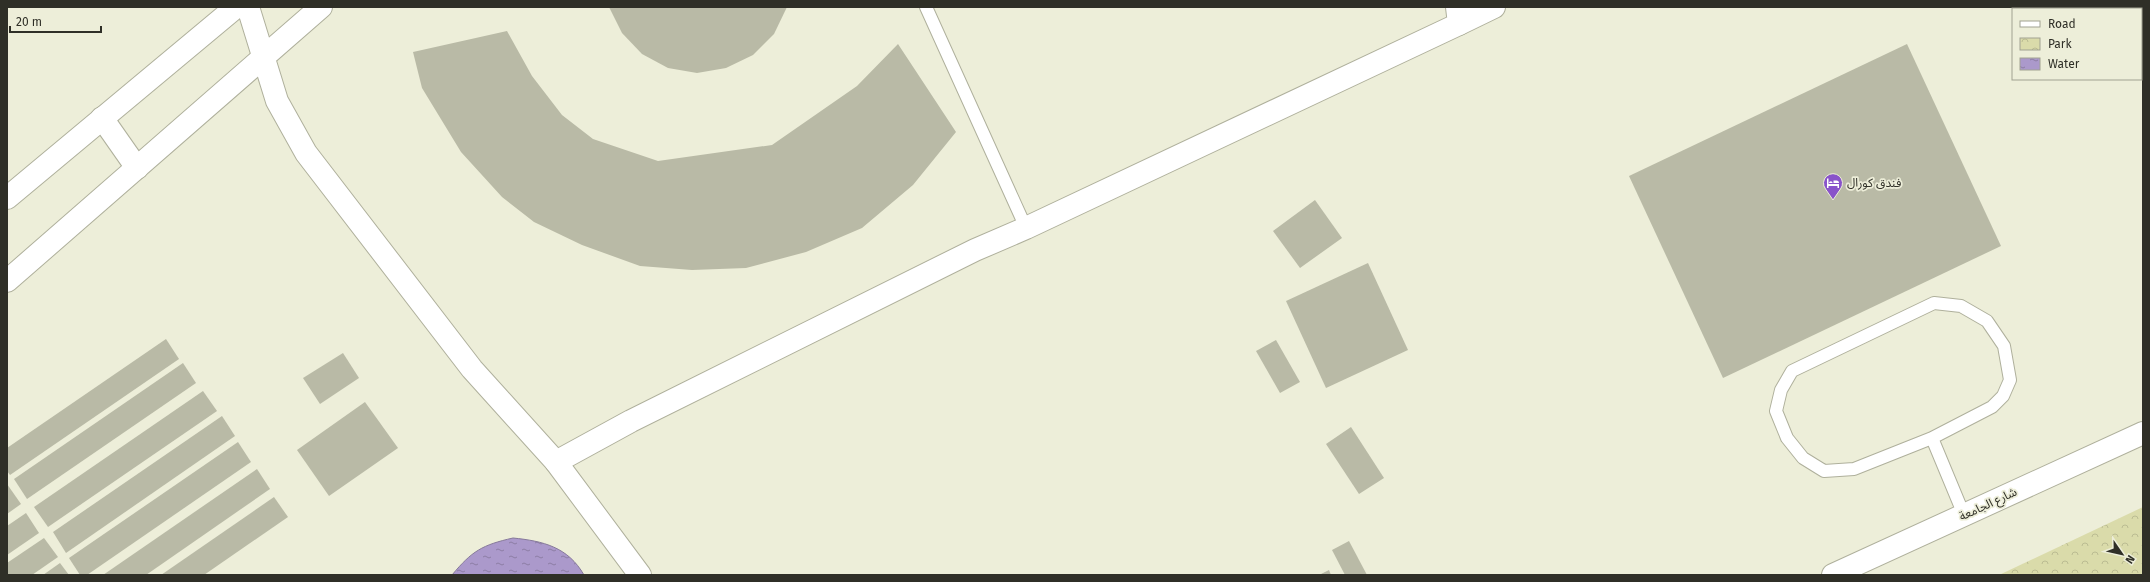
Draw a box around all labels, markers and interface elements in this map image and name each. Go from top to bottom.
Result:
scale bar [10,8,101,34]
legend [2012,8,2142,80]
text: 20 m [16,15,42,29]
text: Road [2048,17,2076,31]
text: Park [2048,37,2072,51]
text: Water [2048,57,2080,71]
hotel icon: فندق كورال [1822,172,1844,200]
place label: فندق كورال [1847,176,1901,190]
street label: شارع الجامعة [1957,485,2020,525]
north arrow [2102,534,2142,574]
text: N [2122,553,2137,566]

